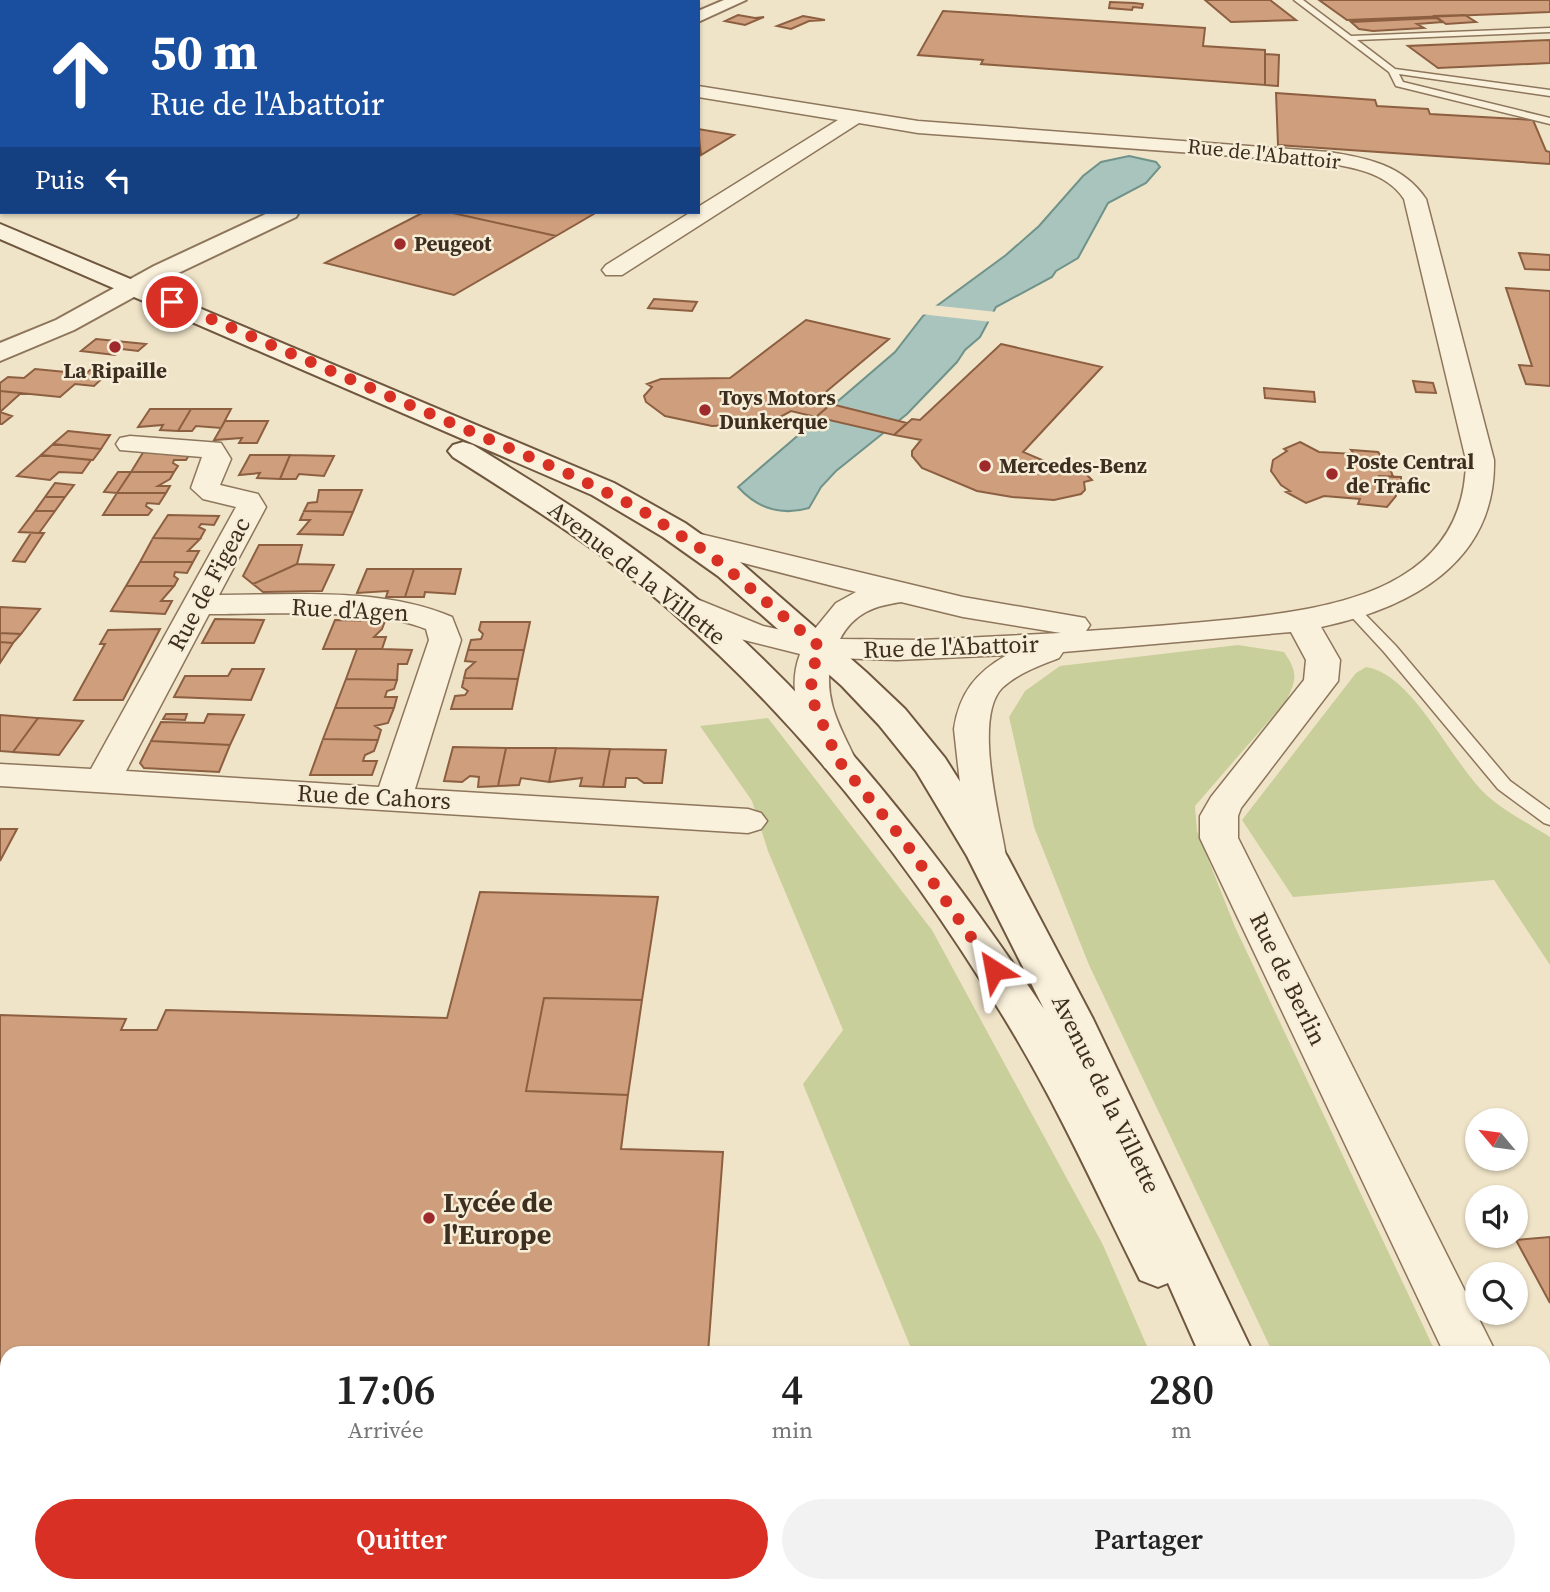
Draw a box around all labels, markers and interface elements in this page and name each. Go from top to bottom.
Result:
text: 50 m [150,18,258,85]
icon: ahead [35,28,126,119]
text: Rue de l'Abattoir [150,82,384,126]
street label: Rue de l'Abattoir [1186,131,1342,176]
icon: left [99,161,137,199]
text: Puis [35,162,85,198]
place label: Peugeot [414,229,492,258]
marker: Peugeot [392,236,408,252]
pin [142,272,202,332]
icon: arrive [153,283,191,321]
marker: La Ripaille [107,339,123,355]
place label: La Ripaille [63,356,167,385]
place label: Toys Motors Dunkerque [719,383,836,436]
marker: Toys Motors Dunkerque [697,402,713,418]
place label: Poste Central de Trafic [1346,447,1474,500]
place label: Mercedes-Benz [999,451,1147,480]
marker: Mercedes-Benz [977,458,993,474]
marker: Poste Central de Trafic [1324,466,1340,482]
street label: Avenue de la Villette [542,493,733,652]
street label: Rue de Figeac [159,511,258,657]
street label: Rue d'Agen [291,590,409,629]
street label: Rue de l'Abattoir [863,627,1039,666]
street label: Rue de Cahors [296,776,452,817]
street label: Rue de Berlin [1242,907,1335,1051]
position arrow [957,933,1031,1007]
street label: Avenue de la Villette [1044,989,1169,1199]
north arrow [1465,1108,1528,1171]
map controls [1465,1108,1528,1325]
place label: Lycée de l'Europe [443,1183,553,1253]
button: sound [1465,1185,1528,1248]
marker: Lycée de l'Europe [421,1210,437,1226]
button: search [1465,1262,1528,1325]
text: 17:06 [336,1360,436,1418]
text: 4 [781,1360,803,1418]
text: 280 [1149,1360,1214,1418]
text: Arrivée [348,1414,424,1446]
text: min [771,1414,813,1446]
text: m [1171,1414,1192,1446]
button: Quitter [35,1499,768,1579]
button: Partager [782,1499,1515,1579]

